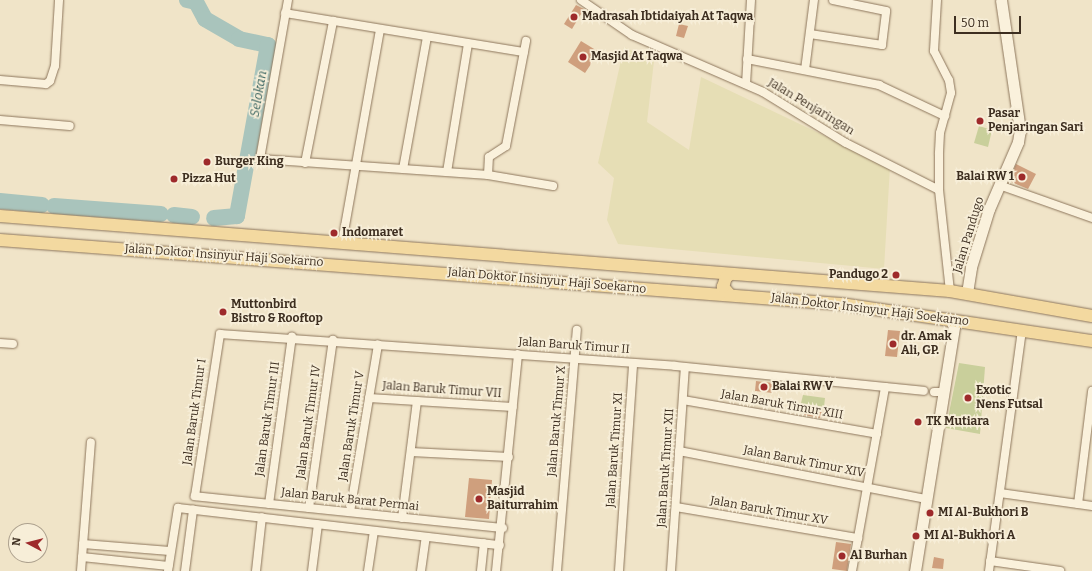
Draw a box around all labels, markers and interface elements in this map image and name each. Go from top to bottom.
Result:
scale bar [956,8,1023,34]
place label: Madrasah Ibtidaiyah At Taqwa [582,10,753,24]
marker: Madrasah Ibtidaiyah At Taqwa [569,12,579,22]
text: 50 m [961,16,989,30]
place label: Masjid At Taqwa [591,50,683,64]
marker: Masjid At Taqwa [578,52,588,62]
water label: Selokan [247,70,271,118]
street label: Jalan Penjaringan [765,76,857,138]
place label: Pasar Penjaringan Sari [988,107,1083,135]
marker: Pasar Penjaringan Sari [975,116,985,126]
place label: Burger King [215,155,284,169]
marker: Burger King [202,157,212,167]
place label: Balai RW 1 [956,170,1014,184]
place label: Pizza Hut [182,172,236,186]
marker: Balai RW 1 [1017,172,1027,182]
marker: Pizza Hut [169,174,179,184]
street label: Jalan Pandugo [951,195,987,275]
place label: Indomaret [342,226,403,240]
marker: Indomaret [329,228,339,238]
street label: Jalan Doktor Insinyur Haji Soekarno [124,242,324,270]
street label: Jalan Doktor Insinyur Haji Soekarno [447,265,647,297]
place label: Pandugo 2 [829,268,888,282]
marker: Pandugo 2 [891,270,901,280]
street label: Jalan Doktor Insinyur Haji Soekarno [770,291,970,329]
place label: Muttonbird Bistro & Rooftop [231,298,323,326]
marker: Muttonbird Bistro & Rooftop [218,307,228,317]
place label: dr. Amak Ali, GP. [901,330,952,358]
street label: Jalan Baruk Timur II [518,335,630,357]
marker: dr. Amak Ali, GP. [888,339,898,349]
street label: Jalan Baruk Timur I [180,358,210,466]
street label: Jalan Baruk Timur III [253,361,283,477]
street label: Jalan Baruk Timur IV [294,364,324,480]
street label: Jalan Baruk Timur X [545,365,569,477]
street label: Jalan Baruk Timur V [336,370,368,482]
street label: Jalan Baruk Timur VII [382,379,502,401]
place label: Balai RW V [772,380,833,394]
marker: Balai RW V [759,382,769,392]
place label: Exotic Nens Futsal [976,384,1043,412]
street label: Jalan Baruk Timur XIII [720,387,844,423]
street label: Jalan Baruk Timur XI [604,392,626,508]
marker: Exotic Nens Futsal [963,393,973,403]
street label: Jalan Baruk Timur XII [655,408,677,528]
place label: TK Mutiara [926,415,989,429]
marker: TK Mutiara [913,417,923,427]
street label: Jalan Baruk Timur XIV [742,443,866,481]
place label: Masjid Baiturrahim [487,485,558,513]
street label: Jalan Baruk Barat Permai [280,486,420,514]
marker: Masjid Baiturrahim [474,494,484,504]
street label: Jalan Baruk Timur XV [709,494,829,528]
place label: MI Al-Bukhori B [938,506,1029,520]
marker: MI Al-Bukhori B [925,508,935,518]
north arrow [8,523,48,563]
place label: MI Al-Bukhori A [924,529,1015,543]
marker: MI Al-Bukhori A [911,531,921,541]
text: N [10,537,24,547]
place label: Al Burhan [850,549,907,563]
marker: Al Burhan [837,551,847,561]

